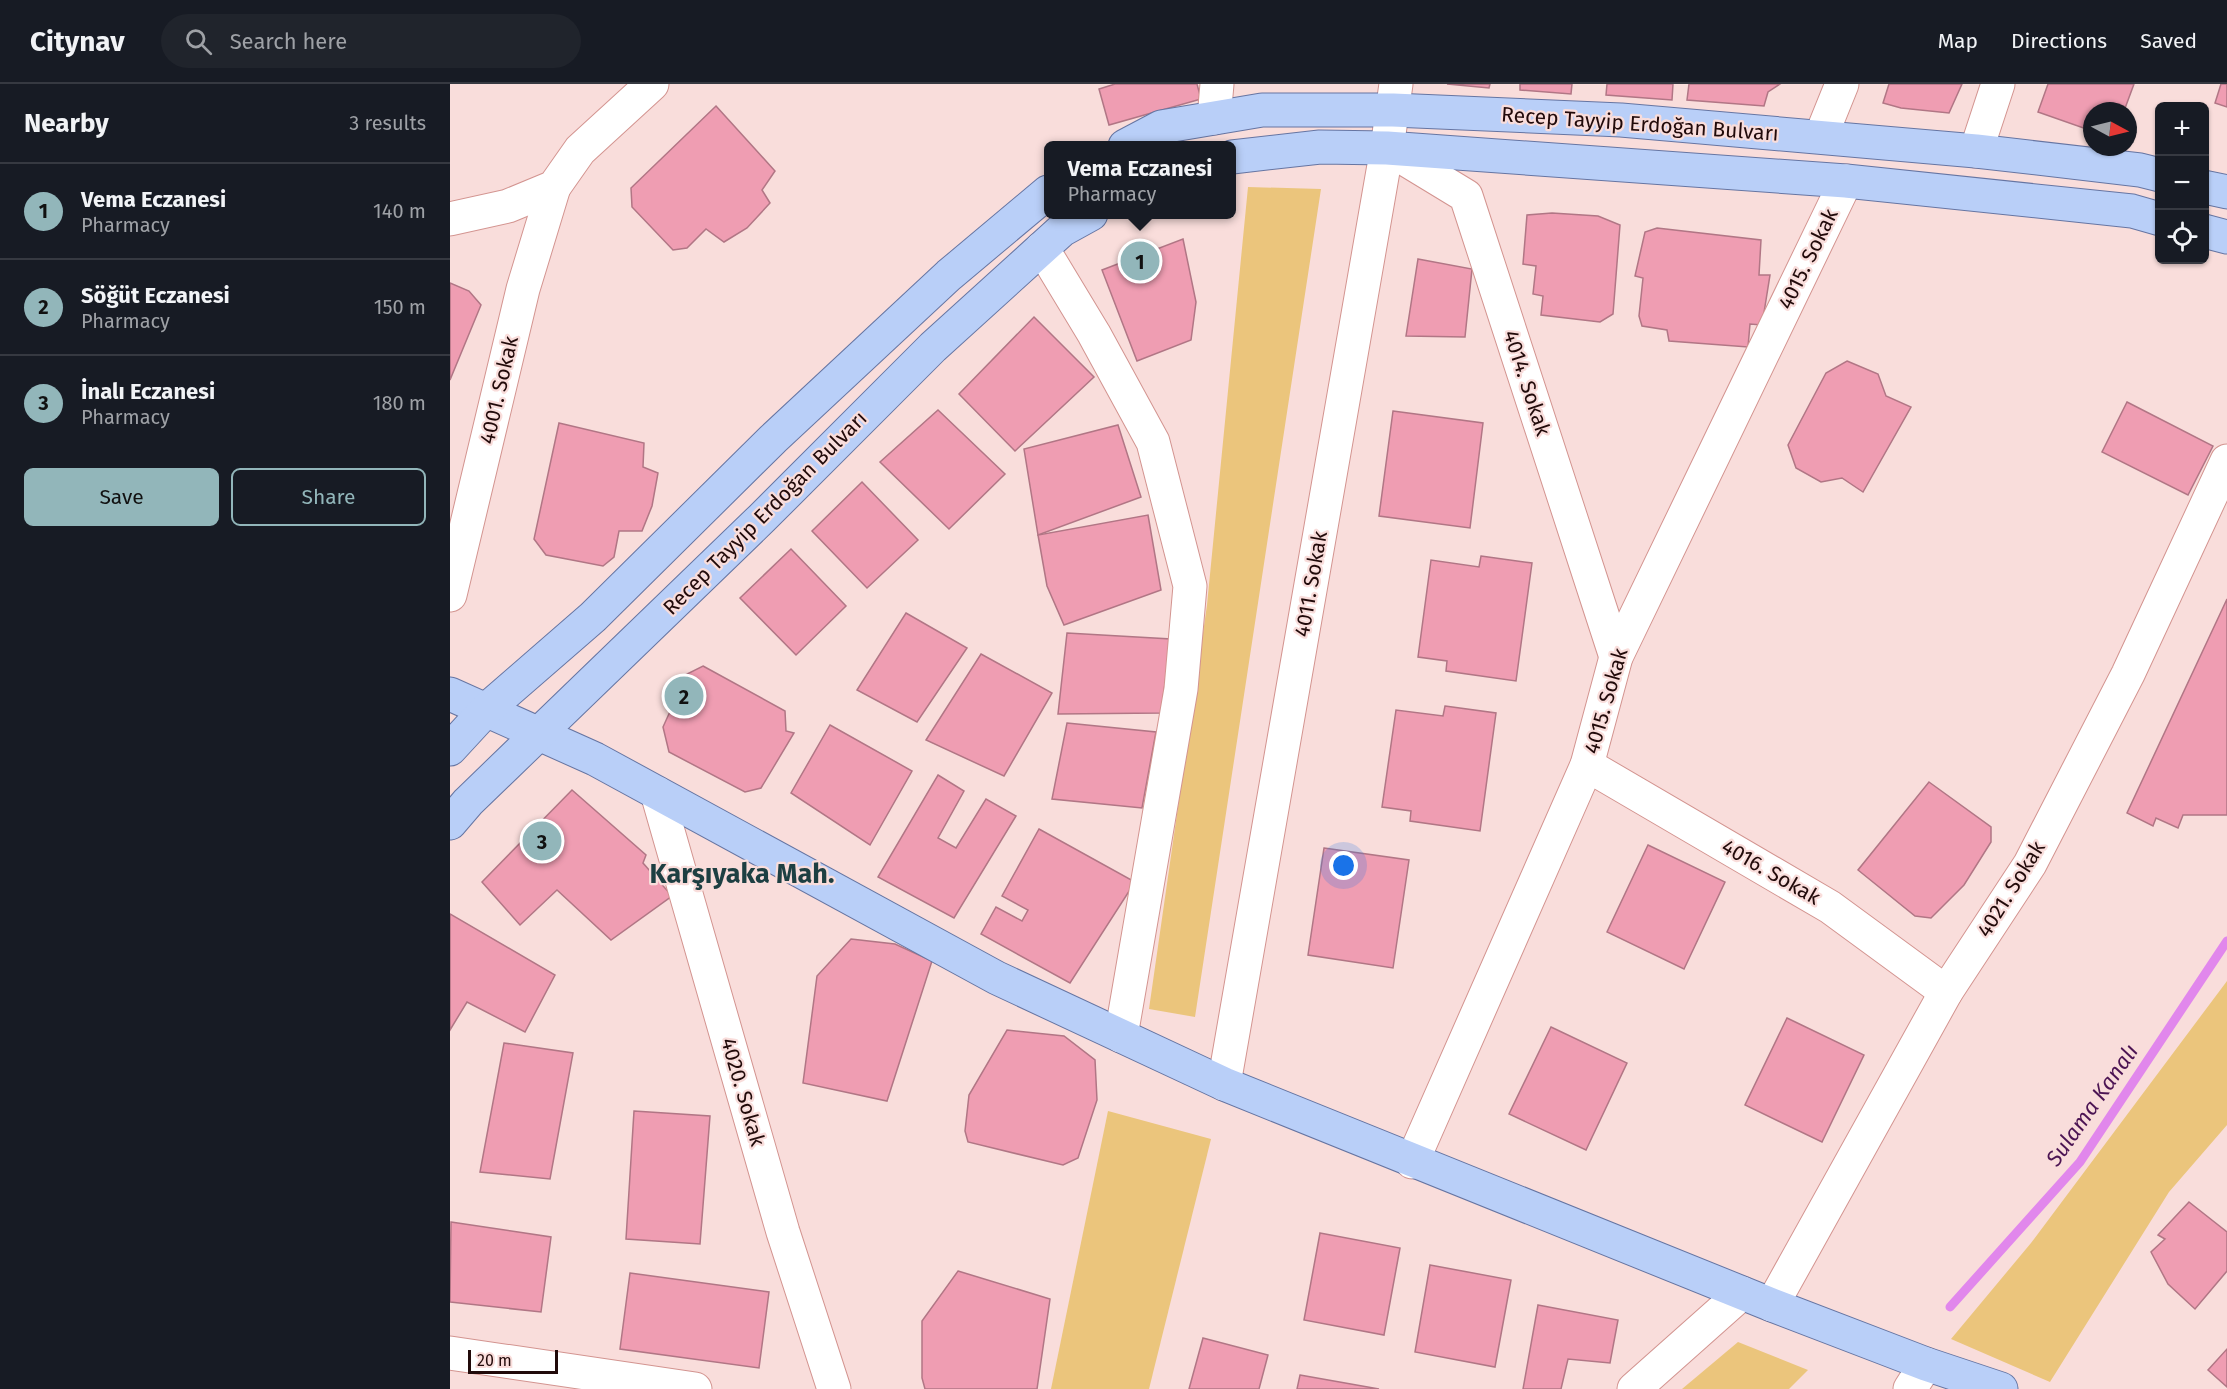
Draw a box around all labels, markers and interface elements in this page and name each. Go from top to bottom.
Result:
search box [161,14,581,68]
text: Citynav [30,25,125,58]
icon: search [182,25,215,58]
text: Search here [230,28,347,55]
text: Map [1938,28,1978,54]
text: Directions [2011,28,2107,54]
text: Saved [2140,28,2197,54]
street label: Recep Tayyip Erdoğan Bulvarı [1500,101,1780,147]
north arrow [2083,102,2137,156]
map controls [2155,102,2209,264]
button: + [2155,102,2209,156]
text: Nearby [24,108,109,139]
text: 3 results [349,111,426,135]
popup [1044,141,1236,219]
text: Vema Eczanesi [1067,155,1213,182]
button: − [2155,156,2209,210]
text: Pharmacy [1067,182,1156,206]
text: Vema Eczanesi [81,186,226,213]
text: 1 [39,199,48,223]
text: 140 m [373,199,426,223]
street label: 4015. Sokak [1772,204,1844,314]
button: locate [2155,210,2209,264]
text: Pharmacy [81,213,170,237]
pin: 1 [1120,238,1160,284]
text: Söğüt Eczanesi [81,282,230,309]
text: 2 [38,295,49,319]
text: 150 m [374,295,426,319]
text: Pharmacy [81,309,170,333]
street label: 4014. Sokak [1498,327,1556,439]
street label: 4001. Sokak [474,333,524,447]
text: İnalı Eczanesi [81,378,215,405]
text: 3 [38,391,49,415]
text: 180 m [373,391,426,415]
text: Pharmacy [81,405,170,429]
street label: Recep Tayyip Erdoğan Bulvarı [658,406,872,620]
button: Save [24,468,219,526]
button: Share [231,468,426,526]
street label: 4011. Sokak [1289,529,1333,639]
street label: 4015. Sokak [1578,645,1634,757]
pin: 2 [664,674,704,718]
pin: 3 [522,818,562,864]
street label: 4016. Sokak [1717,833,1825,911]
street label: 4021. Sokak [1971,836,2051,942]
your location [1329,851,1358,880]
district label: Karşıyaka Mah. [650,858,834,890]
street label: 4020. Sokak [715,1035,771,1149]
water label: Sulama Kanalı [2039,1039,2144,1172]
scale bar [468,1347,558,1374]
text: 20 m [477,1351,512,1370]

